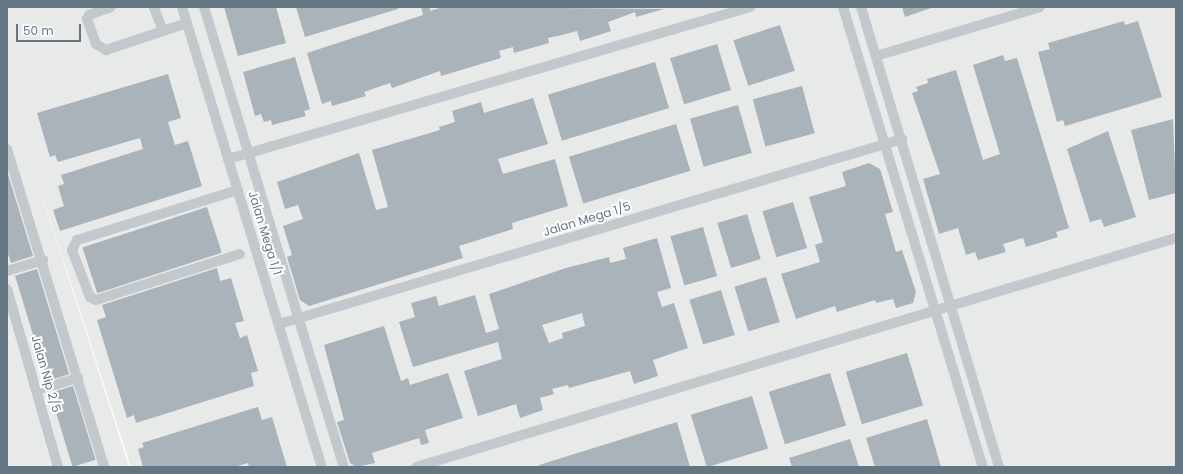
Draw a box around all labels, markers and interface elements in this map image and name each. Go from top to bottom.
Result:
scale bar [18,16,83,42]
text: 50 m [23,22,54,39]
street label: Jalan Mega 1/1 [245,189,285,277]
street label: Jalan Mega 1/5 [542,199,632,239]
street label: Jalan Nip 2/5 [28,334,64,414]

